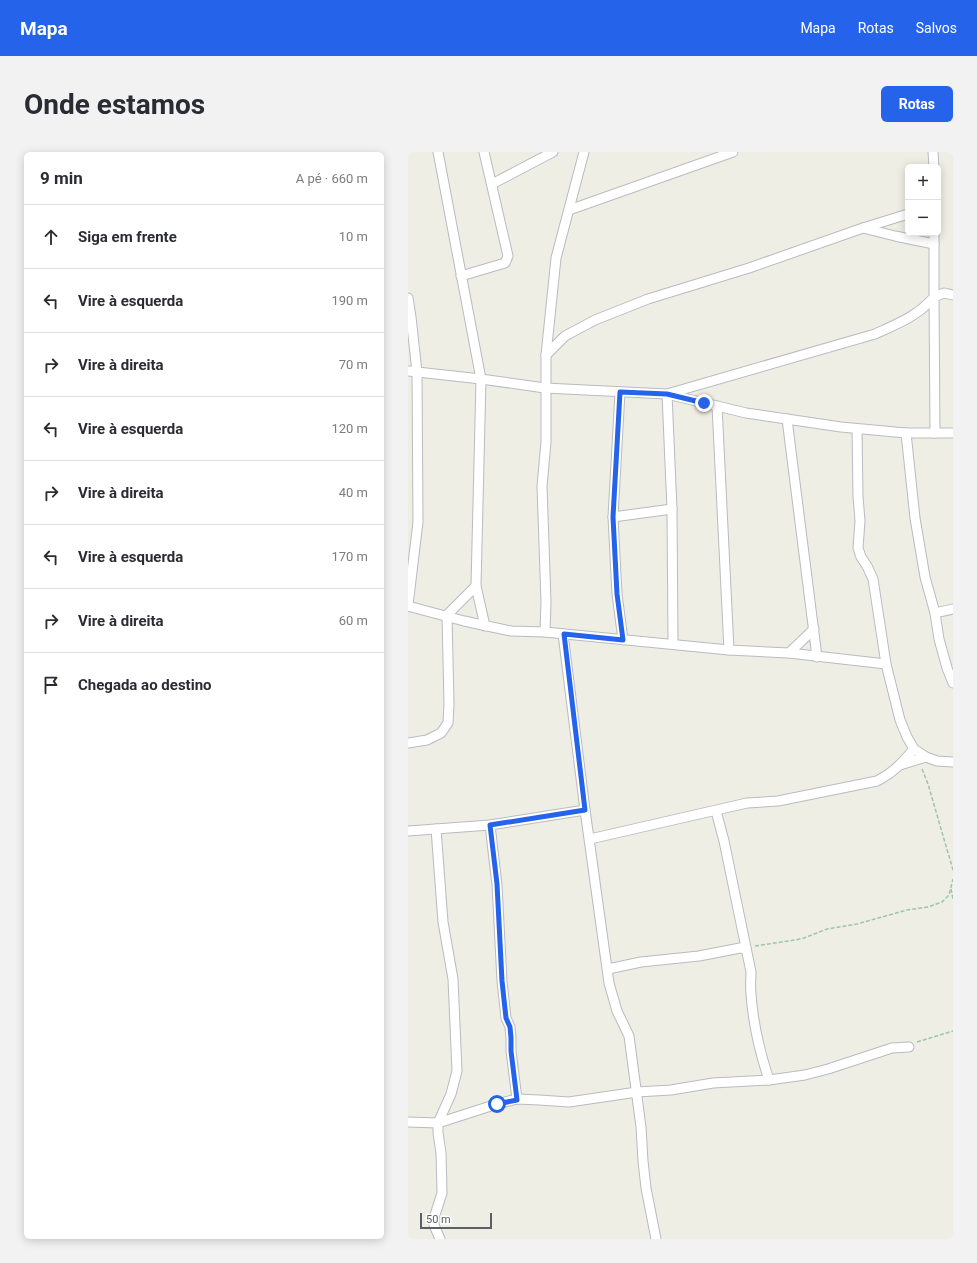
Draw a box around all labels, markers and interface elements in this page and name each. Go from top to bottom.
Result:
text: Mapa [20,17,68,40]
text: Mapa [800,20,836,36]
text: Rotas [858,20,894,36]
text: Salvos [916,20,957,36]
button: Rotas [881,86,953,122]
text: Onde estamos [24,88,205,121]
map controls [905,164,941,236]
button: + [905,164,941,200]
text: 9 min [40,168,83,188]
text: A pé · 660 m [296,171,368,186]
button: − [905,200,941,236]
icon: ahead [40,226,62,248]
text: Siga em frente [78,228,177,246]
text: 10 m [339,229,368,244]
icon: left [40,290,62,312]
text: Vire à esquerda [78,292,183,310]
text: 190 m [331,293,368,308]
icon: right [40,354,62,376]
text: Vire à direita [78,356,164,374]
text: 70 m [339,357,368,372]
route end [695,394,713,412]
icon: left [40,418,62,440]
text: Vire à esquerda [78,420,183,438]
text: 120 m [331,421,368,436]
icon: right [40,482,62,504]
text: Vire à direita [78,484,164,502]
text: 40 m [339,485,368,500]
icon: left [40,546,62,568]
text: Vire à esquerda [78,548,183,566]
text: 170 m [331,549,368,564]
icon: right [40,610,62,632]
text: Vire à direita [78,612,164,630]
text: 60 m [339,613,368,628]
icon: arrive [40,674,62,696]
text: Chegada ao destino [78,676,212,694]
route start [488,1095,506,1113]
scale bar [420,1211,492,1230]
text: 50 m [426,1213,451,1226]

